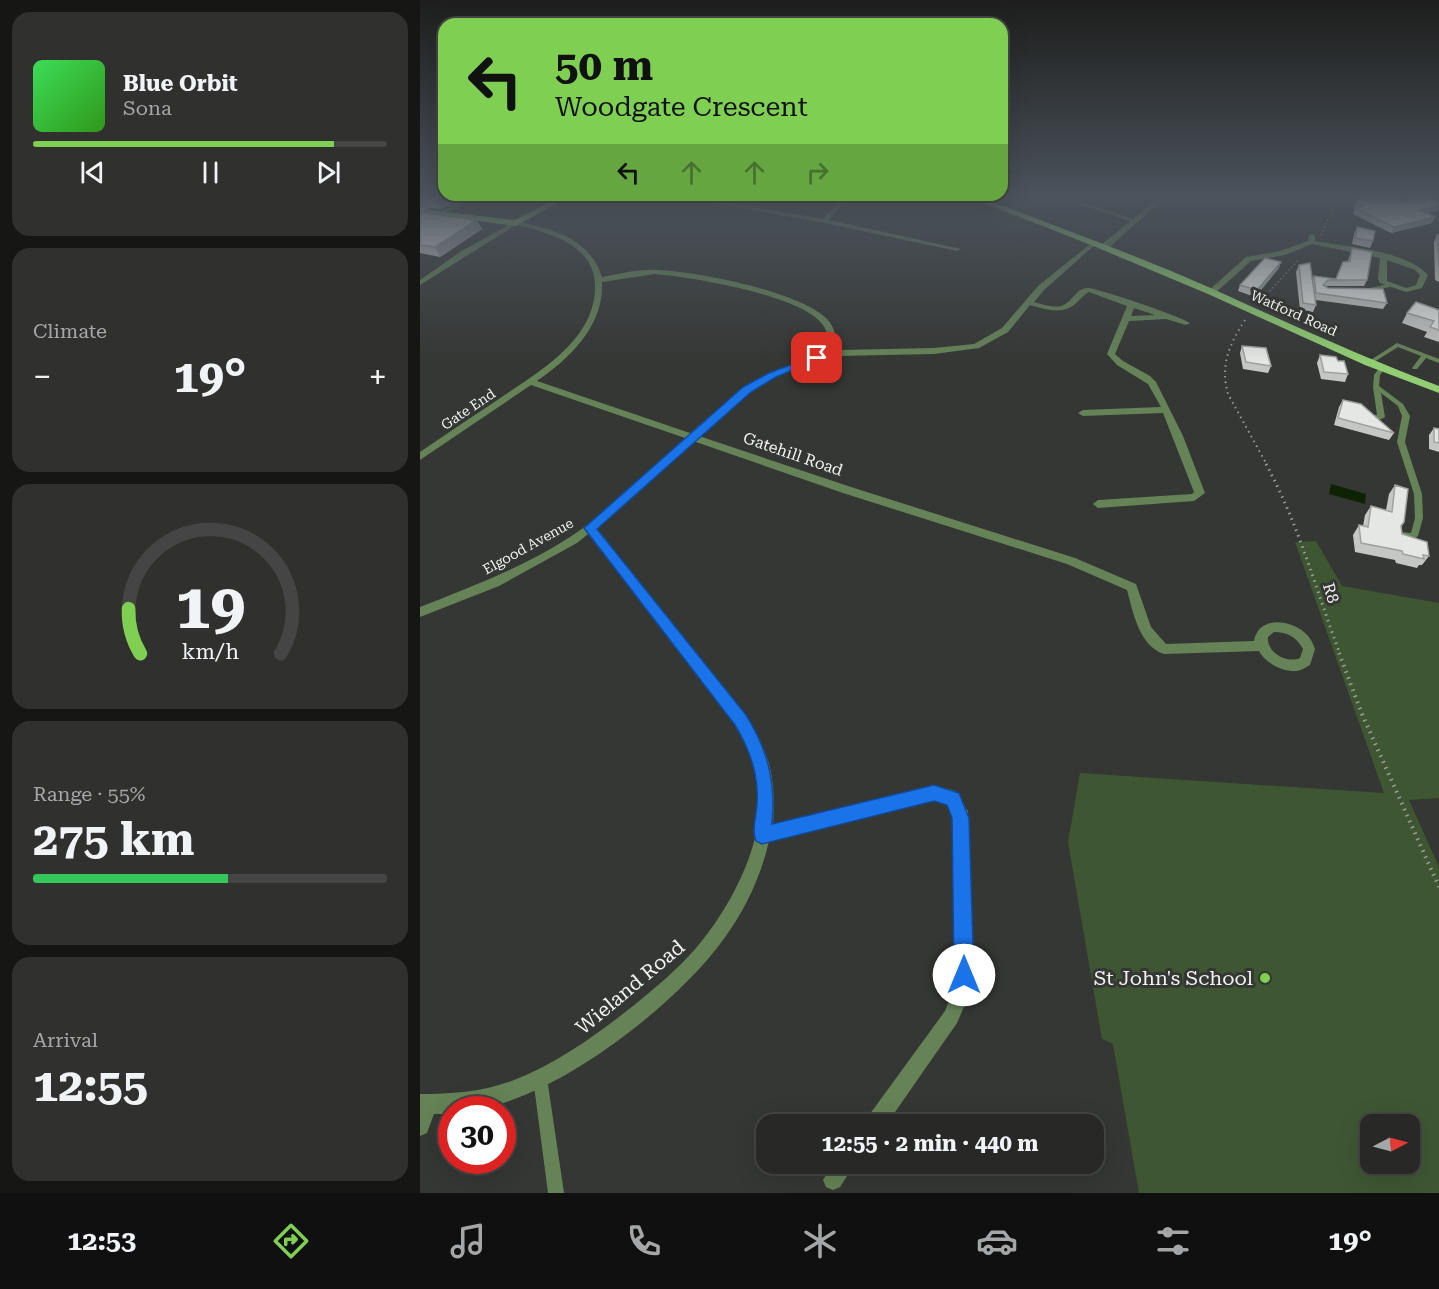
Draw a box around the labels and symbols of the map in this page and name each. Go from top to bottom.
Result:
street label: Watford Road [1248,287,1340,339]
pin [791,332,842,383]
street label: Gate End [438,385,498,433]
street label: Gatehill Road [741,428,845,480]
street label: Elgood Avenue [480,514,576,577]
street label: R8 [1319,581,1343,605]
street label: Wieland Road [571,935,689,1039]
position arrow [932,943,996,1007]
place label: St John's School [1094,966,1253,990]
marker: St John's School [1258,971,1272,985]
speed limit sign: 30 [438,1096,516,1174]
north arrow [1360,1114,1420,1174]

